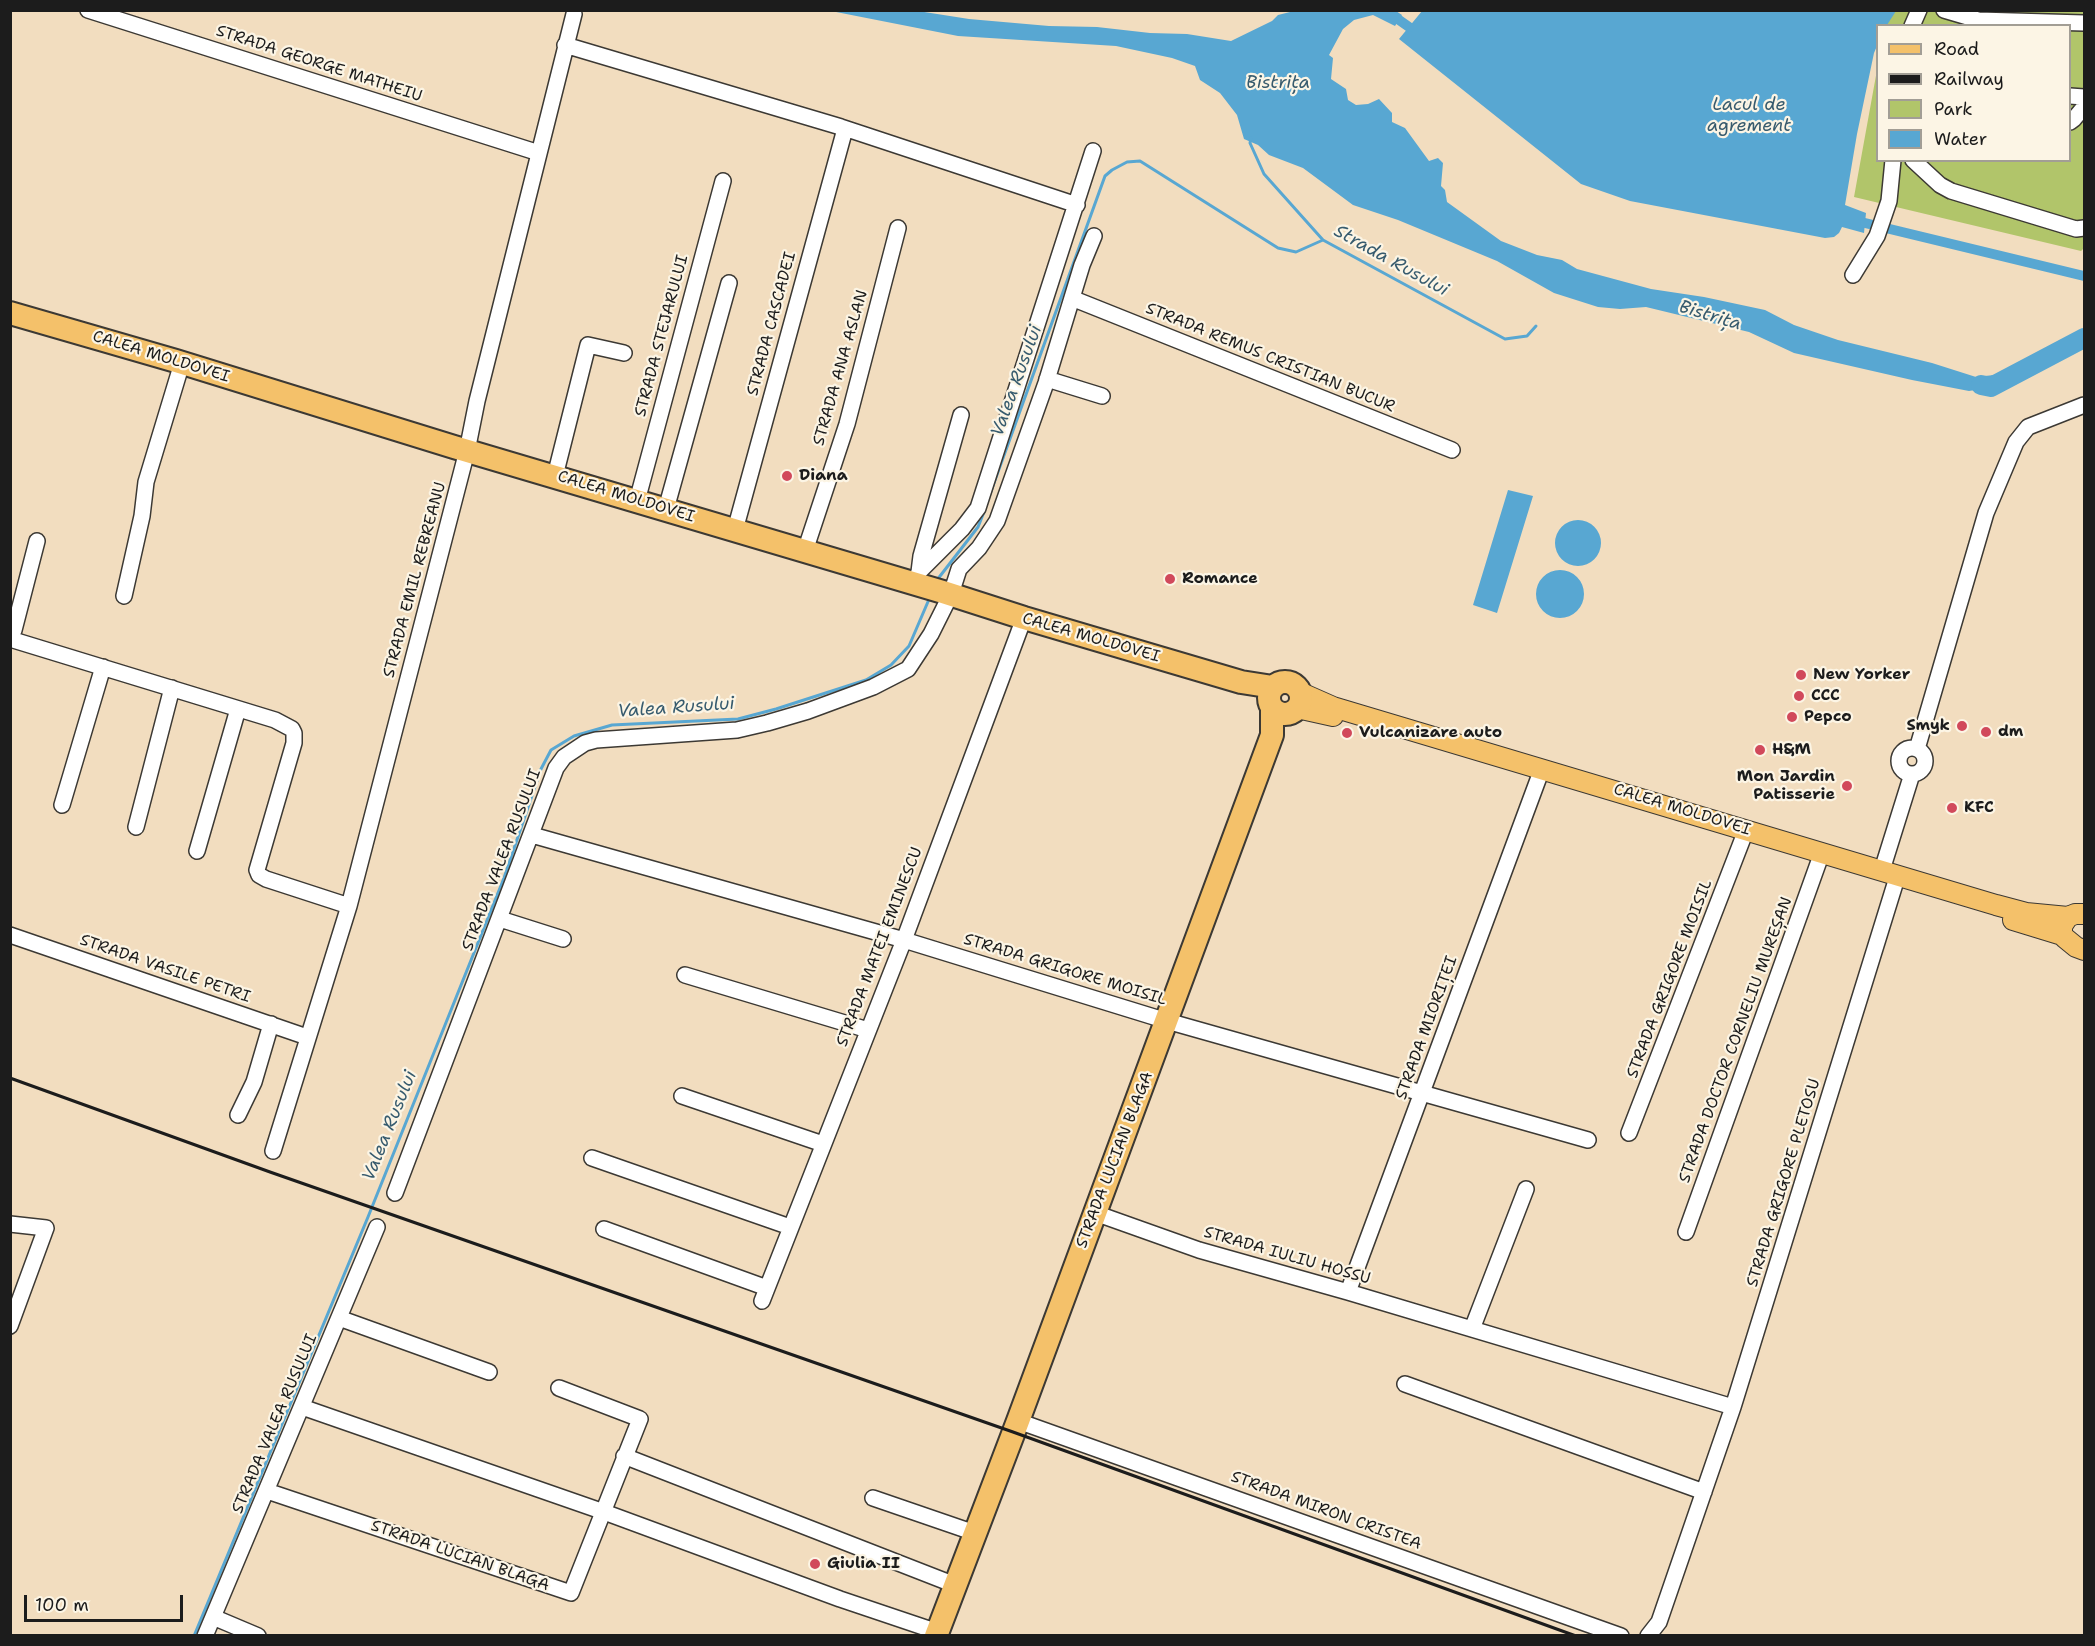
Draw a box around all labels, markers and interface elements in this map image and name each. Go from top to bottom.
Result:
street label: STRADA GEORGE MATHEIU [214,22,424,106]
legend [1876,24,2071,162]
text: Road [1934,37,1979,61]
text: Railway [1934,67,2004,91]
water label: Bistrița [1246,72,1310,94]
water label: Lacul de agrement [1707,94,1791,136]
text: Park [1934,97,1973,121]
text: Water [1934,127,1987,151]
water label: Strada Rusului [1330,221,1452,301]
street label: STRADA CASCADEI [744,250,800,398]
street label: STRADA STEJARULUI [631,253,693,419]
street label: STRADA ANA ASLAN [810,288,872,448]
water label: Bistrița [1676,296,1744,336]
street label: STRADA REMUS CRISTIAN BUCUR [1143,299,1397,417]
water label: Valea Rusului [987,322,1047,440]
street label: CALEA MOLDOVEI [90,327,232,387]
place label: Diana [799,466,848,486]
street label: CALEA MOLDOVEI [555,467,697,527]
marker: Diana [780,469,794,483]
street label: STRADA EMIL REBREANU [380,480,450,680]
place label: Romance [1182,569,1258,589]
marker: Romance [1163,572,1177,586]
street label: CALEA MOLDOVEI [1020,609,1162,667]
place label: New Yorker [1813,665,1910,685]
marker: New Yorker [1794,668,1808,682]
place label: CCC [1811,686,1840,706]
marker: CCC [1792,689,1806,703]
water label: Valea Rusului [617,693,735,723]
place label: Pepco [1804,707,1852,727]
marker: Pepco [1785,710,1799,724]
place label: Smyk [1907,716,1950,736]
marker: Smyk [1955,719,1969,733]
place label: dm [1998,722,2023,742]
place label: Vulcanizare auto [1359,723,1502,743]
marker: dm [1979,725,1993,739]
marker: Vulcanizare auto [1340,726,1354,740]
place label: H&M [1772,740,1811,760]
marker: H&M [1753,743,1767,757]
street label: STRADA VALEA RUSULUI [458,766,546,954]
place label: Mon Jardin Patisserie [1737,767,1835,805]
marker: Mon Jardin Patisserie [1840,779,1854,793]
street label: CALEA MOLDOVEI [1611,780,1753,840]
place label: KFC [1964,798,1994,818]
marker: KFC [1945,801,1959,815]
street label: STRADA MATEI EMINESCU [833,845,927,1049]
street label: STRADA GRIGORE MOISIL [1623,877,1717,1081]
street label: STRADA DOCTOR CORNELIU MUREȘAN [1675,895,1797,1185]
street label: STRADA GRIGORE MOISIL [961,930,1169,1010]
street label: STRADA VASILE PETRI [77,931,253,1007]
street label: STRADA MIORIȚEI [1392,954,1462,1102]
water label: Valea Rusului [358,1068,422,1184]
street label: STRADA LUCIAN BLAGA [1072,1069,1158,1251]
street label: STRADA GRIGORE PLETOSU [1743,1077,1825,1289]
street label: STRADA IULIU HOSSU [1201,1223,1373,1289]
street label: STRADA VALEA RUSULUI [228,1331,322,1517]
street label: STRADA MIRON CRISTEA [1228,1468,1424,1554]
street label: STRADA LUCIAN BLAGA [368,1516,552,1596]
place label: Giulia II [827,1554,900,1574]
marker: Giulia II [808,1557,822,1571]
scale bar [27,1583,186,1621]
text: 100 m [35,1593,89,1617]

